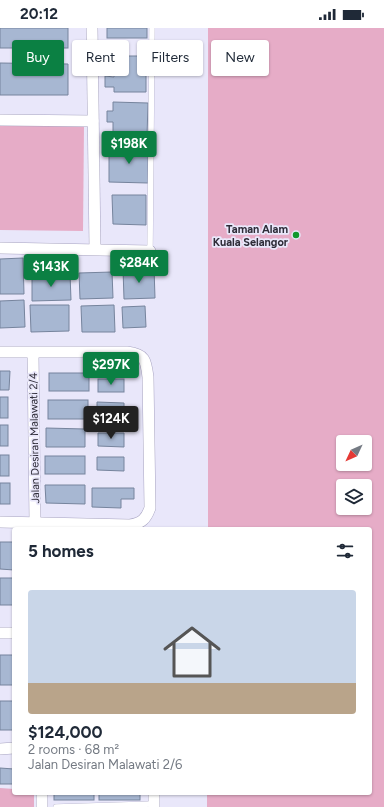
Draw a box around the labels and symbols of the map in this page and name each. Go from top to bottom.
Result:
pin: $198K [101,131,157,165]
place label: Taman Alam Kuala Selangor [213,223,289,249]
marker: Taman Alam Kuala Selangor [291,230,301,240]
pin: $284K [111,250,167,284]
pin: $143K [23,254,79,288]
pin: $297K [83,352,139,386]
street label: Jalan Desiran Malawati 2/4 [27,372,42,504]
pin: $124K [83,406,139,440]
north arrow [336,435,372,471]

